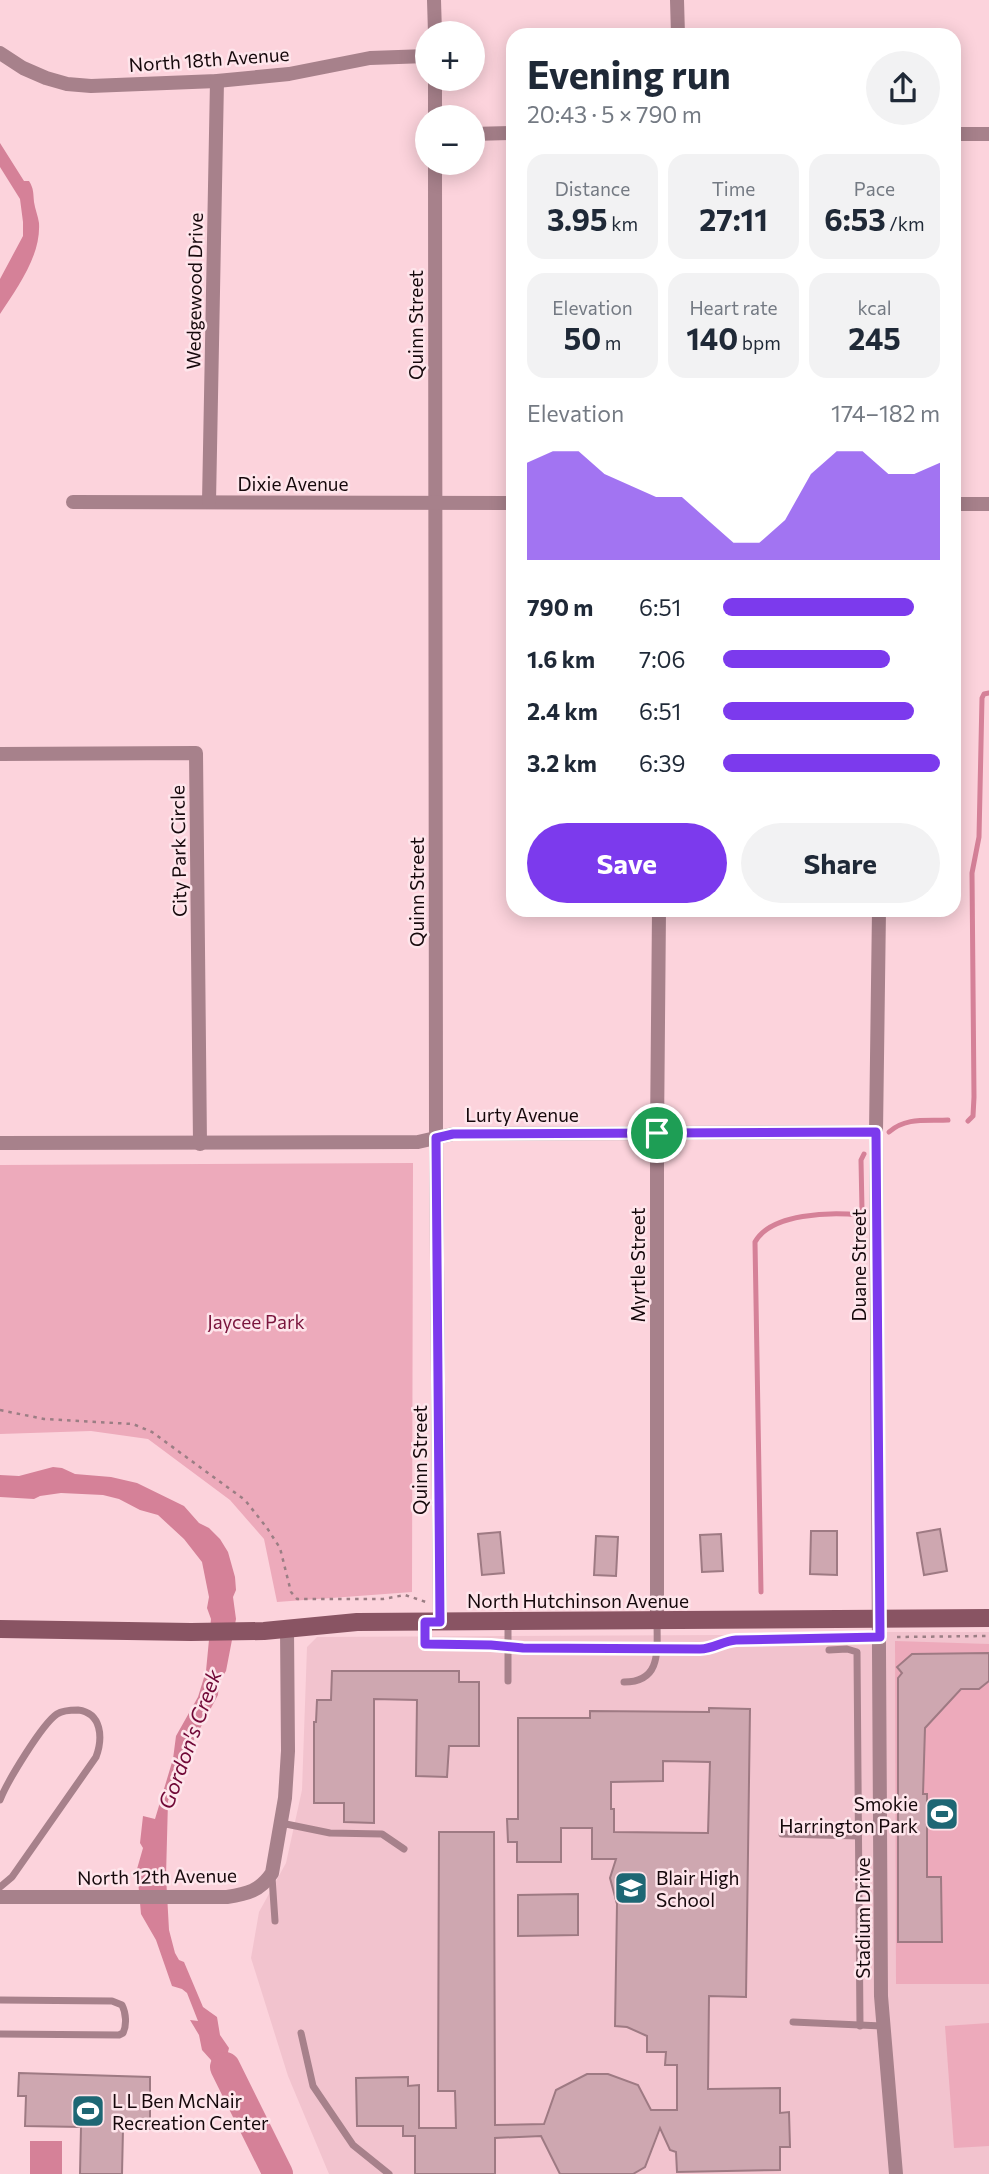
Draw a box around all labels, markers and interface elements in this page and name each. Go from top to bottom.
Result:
map controls [415,21,485,175]
button: + [415,21,485,91]
street label: North 18th Avenue [128,42,290,76]
text: Evening run [527,50,731,97]
button: share [866,51,940,125]
text: 20:43 · 5 × 790 m [527,100,702,128]
button: − [415,105,485,175]
text: Distance [555,177,630,200]
text: Time [712,177,755,200]
text: Pace [854,177,895,200]
text: 3.95 [547,200,608,237]
text: 27:11 [699,200,768,237]
text: 6:53 [824,200,886,237]
street label: Wedgewood Drive [181,212,207,370]
text: km [608,212,638,235]
text: /km [886,212,925,235]
street label: Quinn Street [404,270,427,380]
text: Elevation [552,296,633,319]
text: Heart rate [689,296,778,319]
text: kcal [857,296,892,319]
text: 50 [564,319,601,356]
text: 140 [686,319,738,356]
text: 245 [848,319,901,356]
text: m [601,331,621,354]
text: bpm [738,331,781,354]
text: Elevation [527,399,624,427]
text: 174–182 m [831,399,940,427]
street label: Dixie Avenue [238,472,348,495]
text: 790 m [527,593,593,621]
text: 6:51 [639,593,681,621]
text: 1.6 km [527,645,595,673]
text: 7:06 [639,645,686,673]
text: 2.4 km [527,697,598,725]
text: 6:51 [639,697,681,725]
text: 3.2 km [527,749,597,777]
text: 6:39 [639,749,685,777]
street label: City Park Circle [165,785,191,917]
button: Save [527,823,727,903]
button: Share [741,823,940,903]
street label: Quinn Street [405,837,428,947]
street label: Lurty Avenue [465,1103,579,1126]
pin [627,1103,687,1163]
icon: arrive [638,1114,676,1152]
street label: Myrtle Street [626,1207,649,1322]
street label: Duane Street [847,1208,870,1321]
park label: Jaycee Park [207,1310,305,1333]
street label: Quinn Street [408,1405,431,1515]
street label: North Hutchinson Avenue [467,1589,689,1612]
water label: Gordon's Creek [152,1665,226,1812]
place label: Smokie Harrington Park [779,1792,918,1837]
sports icon: Smokie Harrington Park [923,1795,961,1833]
street label: Stadium Drive [851,1857,874,1979]
street label: North 12th Avenue [77,1863,237,1889]
place label: Blair High School [656,1866,739,1911]
school or university icon: Blair High School [612,1869,650,1907]
place label: L L Ben McNair Recreation Center [112,2089,269,2134]
sports icon: L L Ben McNair Recreation Center [69,2092,107,2130]

